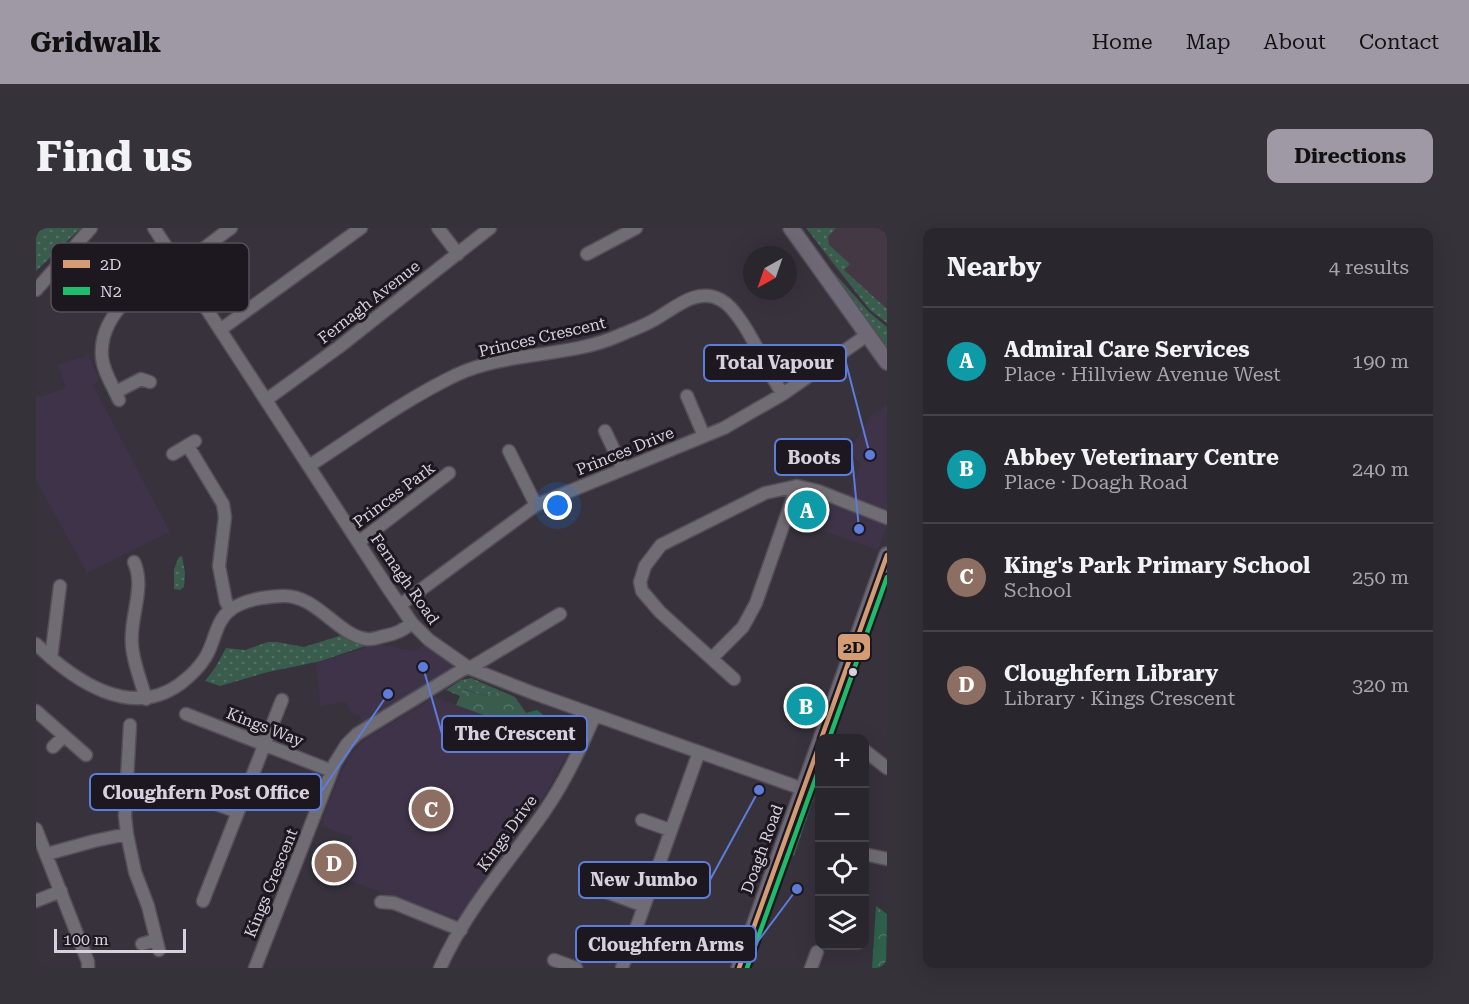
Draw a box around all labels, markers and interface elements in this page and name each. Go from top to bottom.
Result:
text: Gridwalk [30,26,161,59]
text: Home [1092,30,1153,54]
text: Map [1186,30,1231,54]
text: About [1264,30,1326,54]
text: Contact [1359,30,1439,54]
button: Directions [1267,129,1433,183]
text: Find us [36,132,193,181]
legend [51,243,249,312]
north arrow [743,246,797,300]
text: Nearby [947,252,1041,282]
text: 2D [100,255,121,274]
text: 4 results [1329,255,1409,279]
street label: Fernagh Avenue [314,256,424,348]
text: N2 [100,282,122,301]
street label: Princes Crescent [477,313,607,361]
text: Admiral Care Services [1004,337,1250,362]
callout: Total Vapour [704,345,846,381]
text: A [959,349,974,373]
text: 190 m [1352,349,1409,373]
text: Total Vapour [716,352,834,373]
text: Place · Hillview Avenue West [1004,362,1281,386]
street label: Princes Drive [573,423,677,479]
callout: Boots [775,439,852,475]
text: Abbey Veterinary Centre [1004,445,1279,470]
text: Boots [787,447,841,468]
text: B [959,457,974,481]
text: 240 m [1352,457,1409,481]
street label: Princes Park [350,458,438,532]
text: Place · Doagh Road [1004,470,1188,494]
pin: A [788,488,826,532]
your location [543,491,572,520]
street label: Fernagh Road [367,530,443,628]
text: King's Park Primary School [1004,553,1310,578]
text: C [960,565,974,589]
text: 250 m [1352,565,1409,589]
text: School [1004,578,1072,602]
line badge: 2D [837,633,871,661]
text: 2D [843,638,865,657]
text: Cloughfern Library [1004,661,1218,686]
unlabelled marker [847,666,859,678]
text: D [958,673,975,697]
text: 320 m [1352,673,1409,697]
pin: B [786,684,826,728]
text: Library · Kings Crescent [1004,686,1235,710]
street label: Kings Way [224,704,307,751]
callout: The Crescent [442,716,587,752]
text: The Crescent [454,723,576,744]
map controls [815,734,869,950]
button: + [815,734,869,788]
callout: Cloughfern Post Office [90,774,321,810]
text: Cloughfern Post Office [102,782,310,803]
pin: C [412,786,450,832]
button: − [815,788,869,842]
street label: Kings Drive [473,791,541,875]
street label: Doagh Road [737,802,787,896]
street label: Kings Crescent [240,826,302,940]
pin: D [314,840,354,886]
button: locate [815,842,869,896]
callout: New Jumbo [579,862,710,898]
text: New Jumbo [590,869,698,890]
button: layers [815,896,869,950]
scale bar [54,926,186,954]
callout: Cloughfern Arms [576,926,756,962]
text: 100 m [63,930,109,949]
text: Cloughfern Arms [588,934,744,955]

